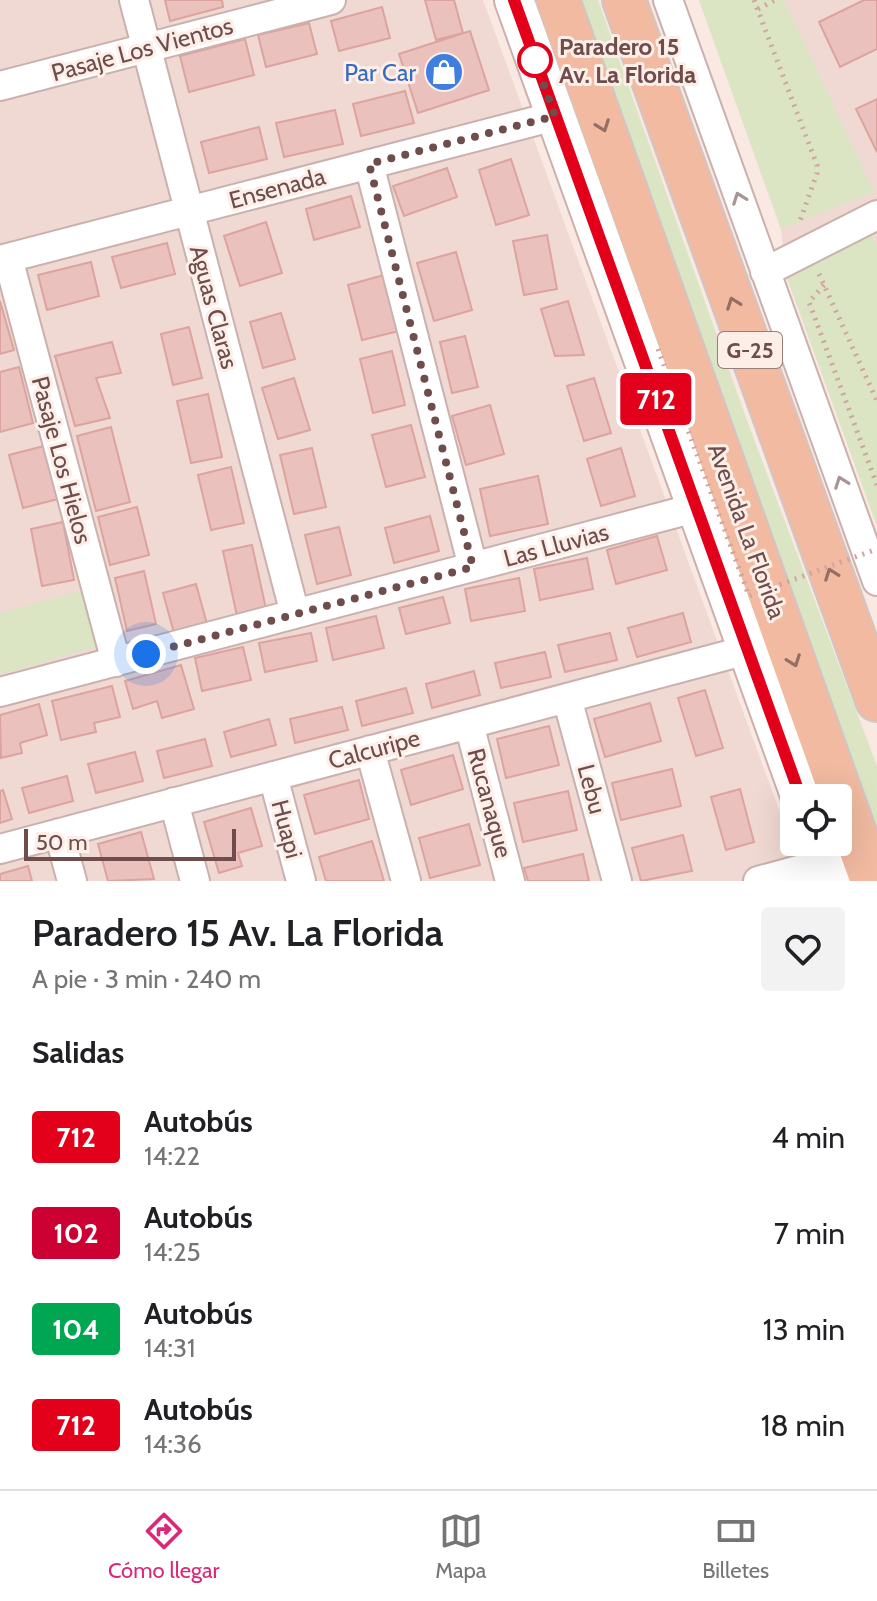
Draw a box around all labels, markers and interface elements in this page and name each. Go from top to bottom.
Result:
street label: Pasaje Los Vientos [48,11,236,87]
place label: Paradero 15 Av. La Florida [559,32,696,89]
marker: Paradero 15 Av. La Florida [518,43,552,77]
shop icon: Par Car [423,51,465,93]
place label: Par Car [344,58,416,87]
one-way arrow [593,118,610,132]
street label: Ensenada [226,161,329,215]
one-way arrow [732,192,748,206]
street label: Aguas Claras [184,242,244,372]
one-way arrow [726,297,743,311]
road number: G-25 [718,332,782,368]
street label: Pasaje Los Hielos [26,373,98,547]
line badge: 712 [610,373,702,425]
text: 712 [636,382,676,416]
street label: Avenida La Florida [702,439,792,623]
one-way arrow [834,476,851,490]
street label: Las Lluvias [500,517,612,573]
one-way arrow [824,568,841,582]
your location [126,634,166,674]
one-way arrow [784,653,800,667]
street label: Calcuripe [325,723,423,775]
street label: Rucanaque [461,745,519,861]
street label: Lebu [572,761,612,817]
map controls [780,784,852,856]
button: locate [780,784,852,856]
street label: Huapi [265,797,309,861]
scale bar [24,825,236,861]
text: 50 m [36,829,88,856]
button: heart [761,907,845,991]
text: Paradero 15 Av. La Florida [32,909,444,956]
text: A pie · 3 min · 240 m [32,963,261,995]
text: Salidas [32,1034,124,1071]
text: Autobús [144,1103,253,1140]
text: 4 min [771,1119,845,1156]
text: 712 [56,1120,96,1154]
text: 14:22 [144,1140,200,1172]
text: Autobús [144,1199,253,1236]
text: 7 min [774,1215,845,1252]
text: 102 [54,1216,98,1250]
text: 14:25 [144,1236,201,1268]
text: Autobús [144,1295,253,1332]
text: 13 min [763,1311,845,1348]
text: 104 [52,1312,100,1346]
text: 14:31 [144,1332,195,1364]
text: Autobús [144,1391,253,1428]
text: 18 min [761,1407,845,1444]
text: 712 [56,1408,96,1442]
text: 14:36 [144,1428,202,1460]
tab: Cómo llegar [108,1509,220,1584]
tab: Mapa [435,1509,486,1584]
tab: Billetes [702,1509,769,1584]

